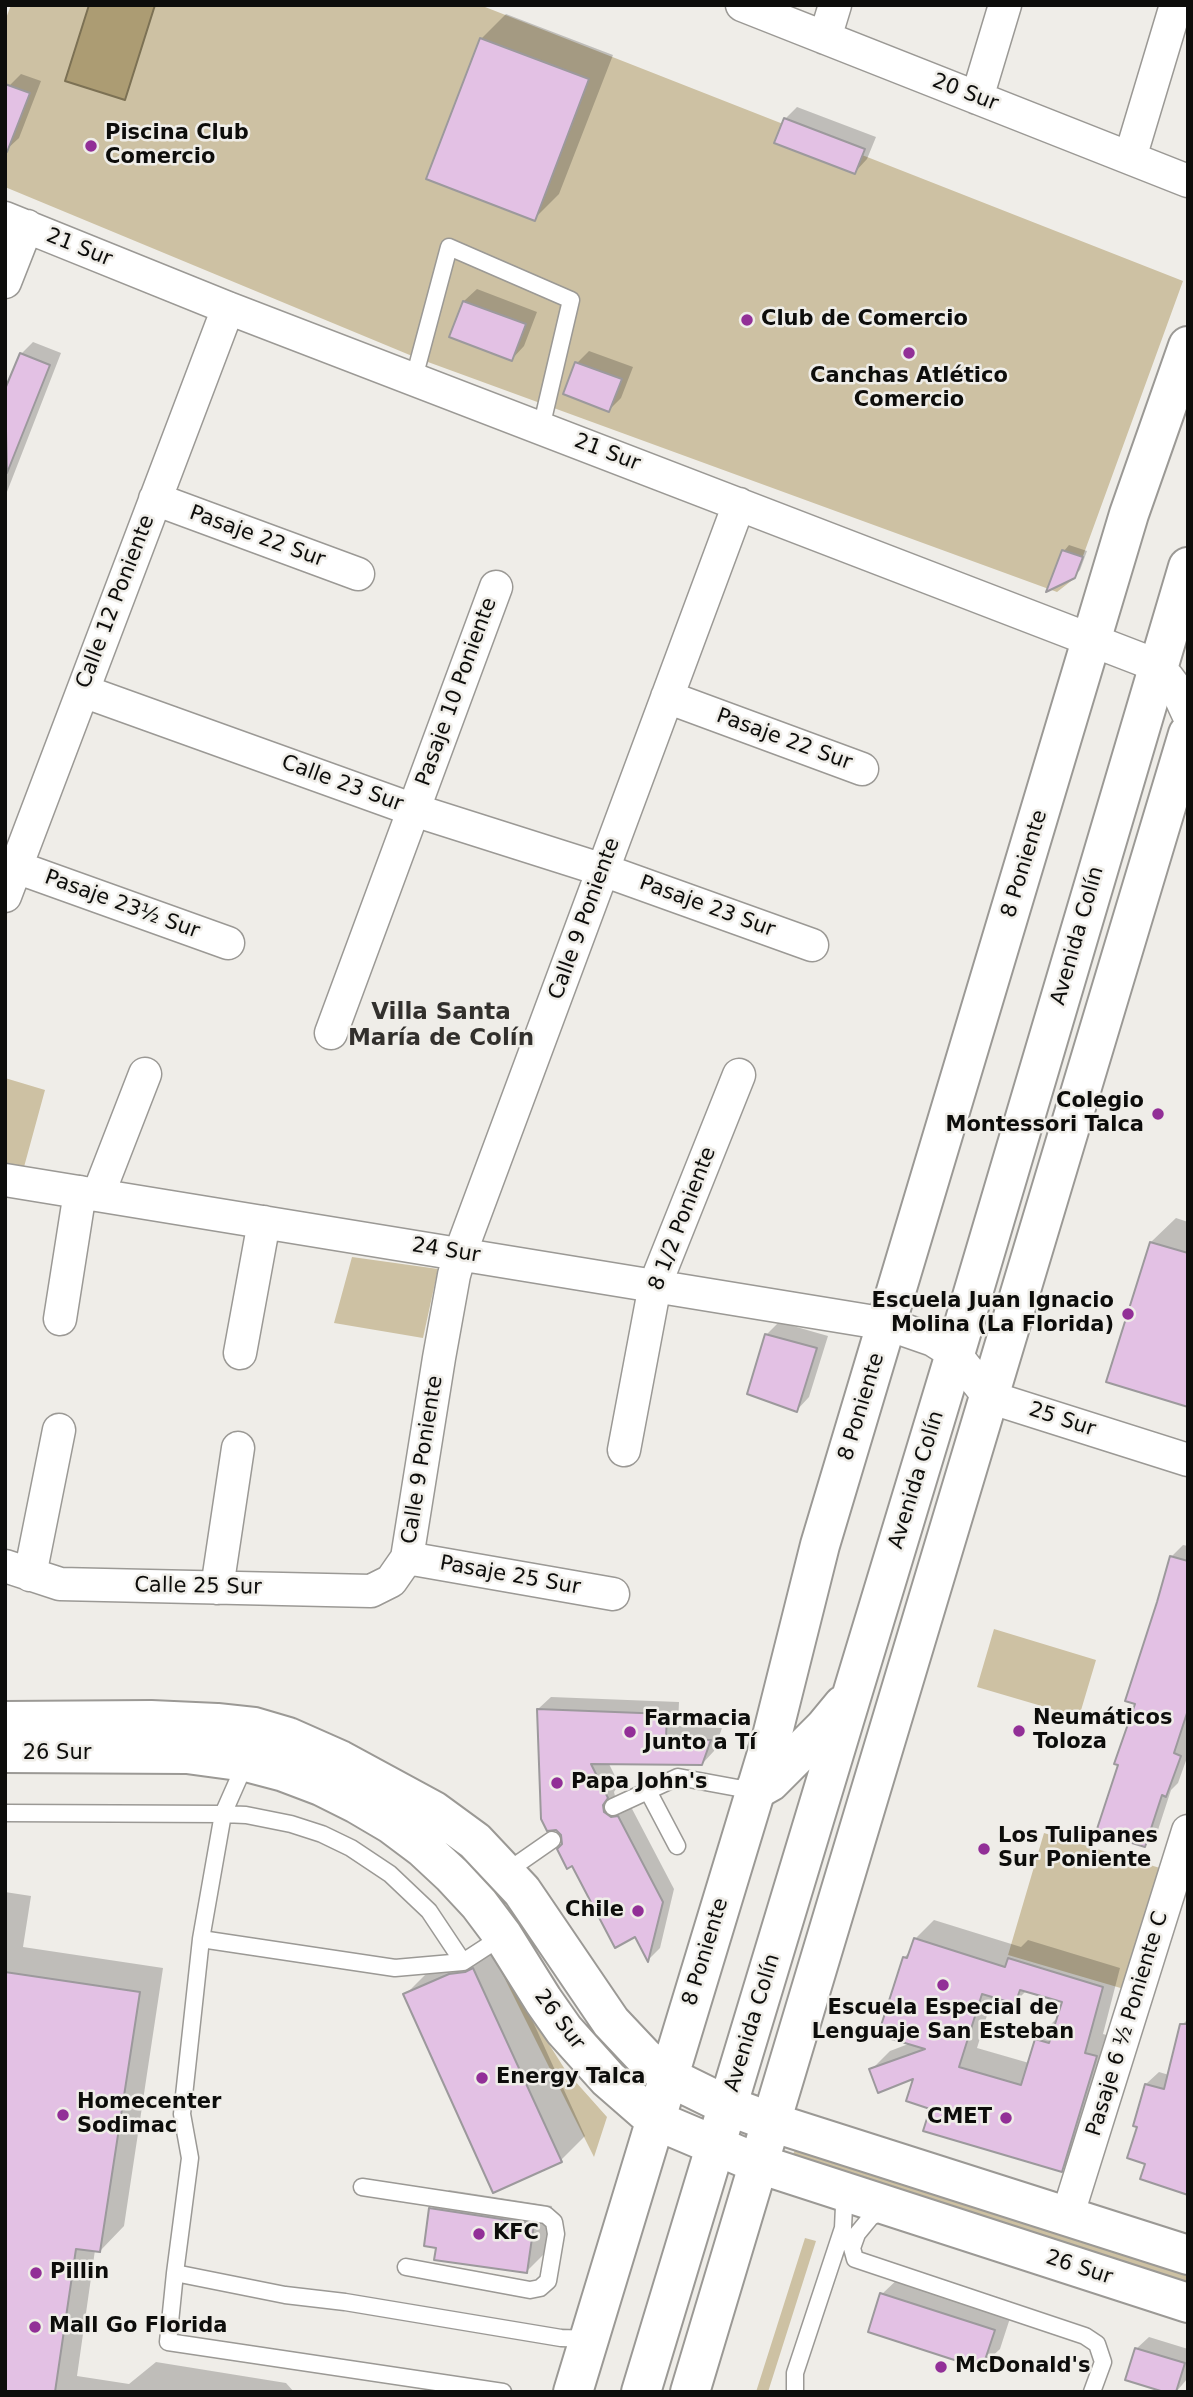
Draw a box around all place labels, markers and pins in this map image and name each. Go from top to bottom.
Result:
place label: Piscina Club Comercio [105,121,249,171]
marker: Piscina Club Comercio [83,138,99,154]
place label: Club de Comercio [761,307,968,333]
marker: Club de Comercio [739,312,755,328]
marker: Canchas Atlético Comercio [901,345,917,361]
place label: Canchas Atlético Comercio [810,364,1008,414]
place label: Colegio Montessori Talca [946,1089,1144,1139]
marker: Colegio Montessori Talca [1150,1106,1166,1122]
place label: Escuela Juan Ignacio Molina (La Florida) [872,1289,1114,1339]
marker: Escuela Juan Ignacio Molina (La Florida) [1120,1306,1136,1322]
place label: Neumáticos Toloza [1033,1706,1172,1756]
place label: Farmacia Junto a Tí [644,1707,756,1757]
marker: Neumáticos Toloza [1011,1723,1027,1739]
marker: Farmacia Junto a Tí [622,1724,638,1740]
place label: Papa John's [571,1770,708,1796]
marker: Papa John's [549,1775,565,1791]
place label: Los Tulipanes Sur Poniente [998,1824,1158,1874]
marker: Los Tulipanes Sur Poniente [976,1841,992,1857]
place label: Chile [565,1898,624,1924]
marker: Chile [630,1903,646,1919]
marker: Escuela Especial de Lenguaje San Esteban [935,1977,951,1993]
place label: Escuela Especial de Lenguaje San Esteban [812,1996,1074,2046]
place label: Energy Talca [496,2065,646,2091]
marker: Energy Talca [474,2070,490,2086]
place label: Homecenter Sodimac [77,2090,221,2140]
place label: CMET [927,2105,992,2131]
marker: Homecenter Sodimac [55,2107,71,2123]
marker: CMET [998,2110,1014,2126]
place label: KFC [493,2221,539,2247]
marker: KFC [471,2226,487,2242]
place label: Pillin [50,2260,109,2286]
marker: Pillin [28,2265,44,2281]
place label: Mall Go Florida [49,2314,227,2340]
marker: Mall Go Florida [27,2319,43,2335]
place label: McDonald's [955,2354,1090,2380]
marker: McDonald's [933,2359,949,2375]

